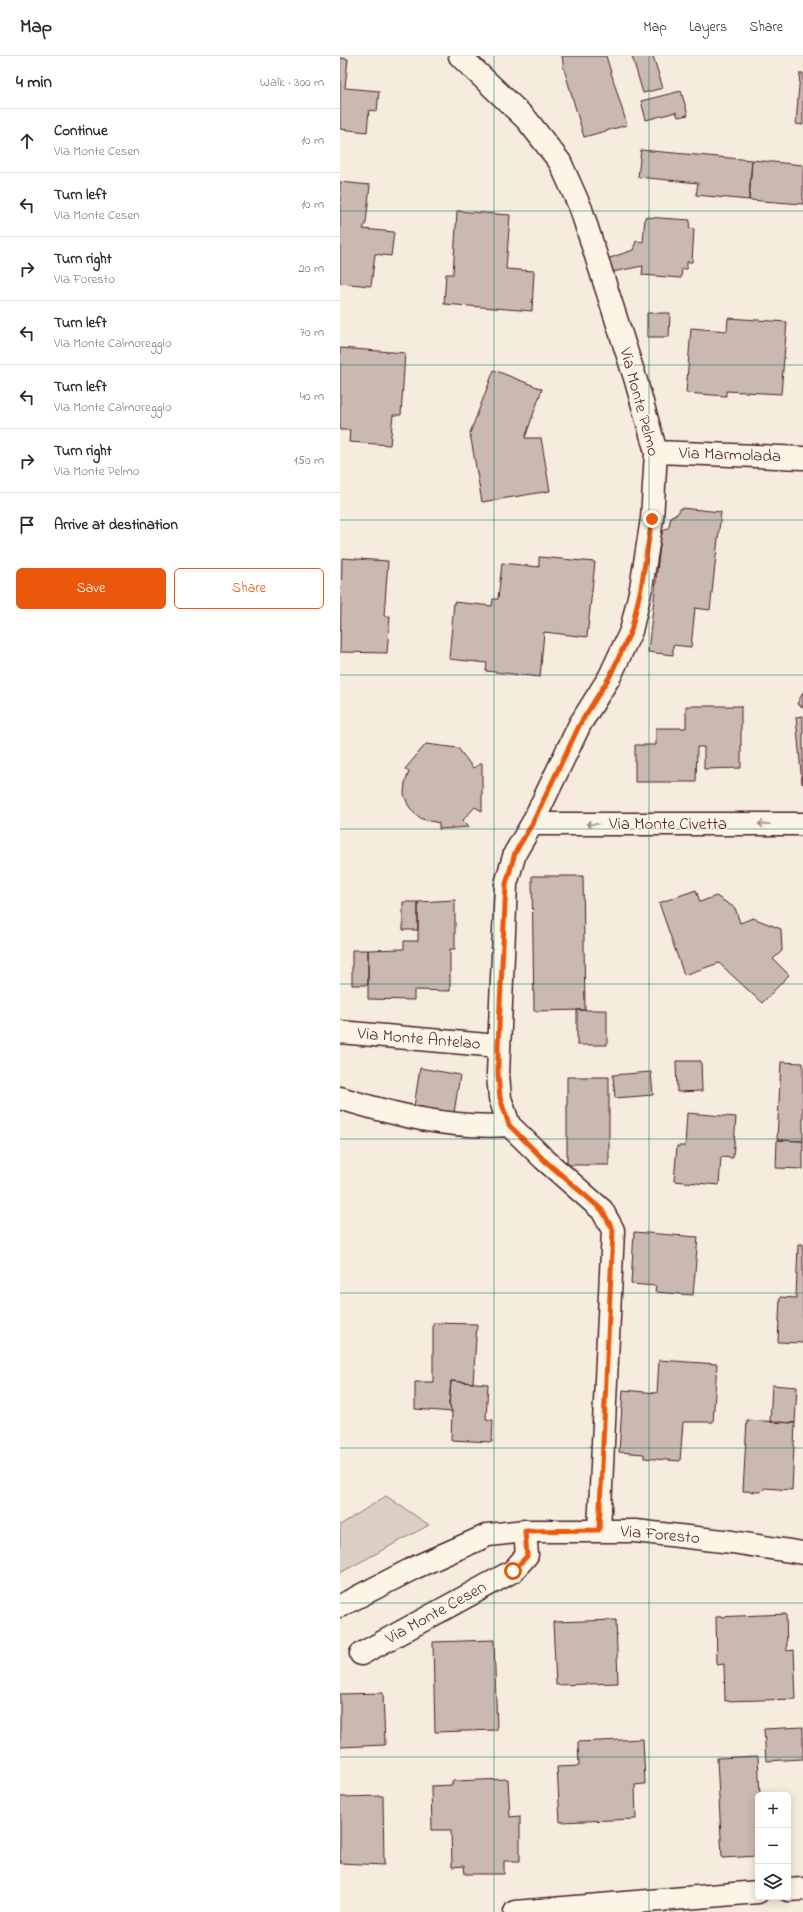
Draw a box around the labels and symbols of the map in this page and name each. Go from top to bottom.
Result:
street label: Via Monte Pelmo [612,344,666,459]
street label: Via Marmolada [677,441,782,469]
route end [643,510,661,528]
street label: Via Monte Civetta [608,812,727,837]
one-way arrow [586,820,599,828]
one-way arrow [758,820,771,828]
street label: Via Monte Antelao [355,1021,482,1057]
street label: Via Foresto [618,1519,701,1551]
route start [504,1562,522,1580]
street label: Via Monte Cesen [380,1575,491,1652]

